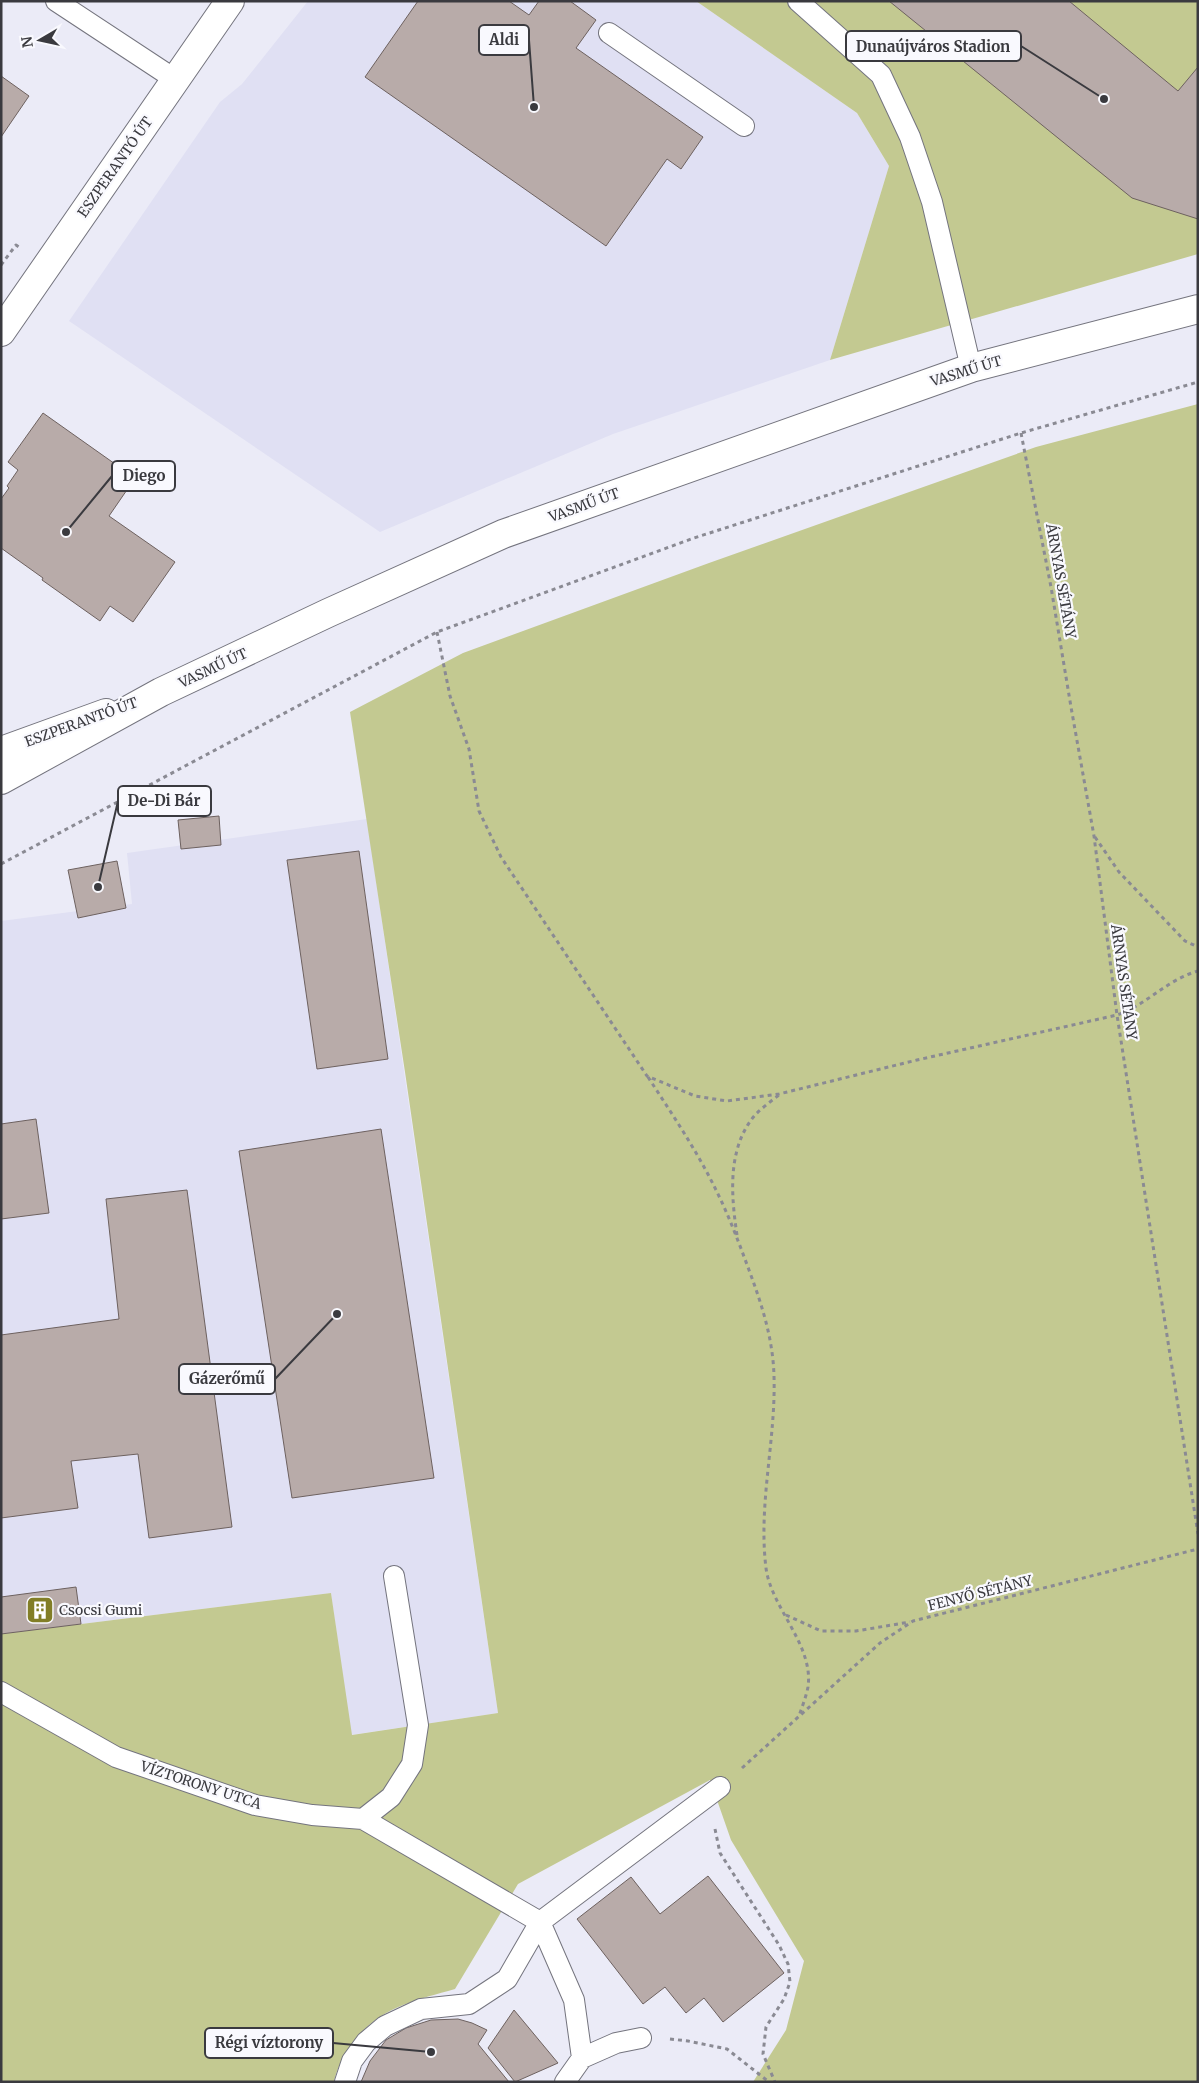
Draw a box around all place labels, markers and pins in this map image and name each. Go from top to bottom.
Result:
callout: Aldi [479,25,529,55]
callout: Dunaújváros Stadion [846,31,1021,61]
callout: Diego [112,461,175,491]
callout: De-Di Bár [118,786,211,816]
callout: Gázerőmű [179,1364,275,1394]
building icon: Csocsi Gumi [25,1595,55,1625]
place label: Csocsi Gumi [59,1601,143,1619]
callout: Régi víztorony [205,2028,333,2058]

